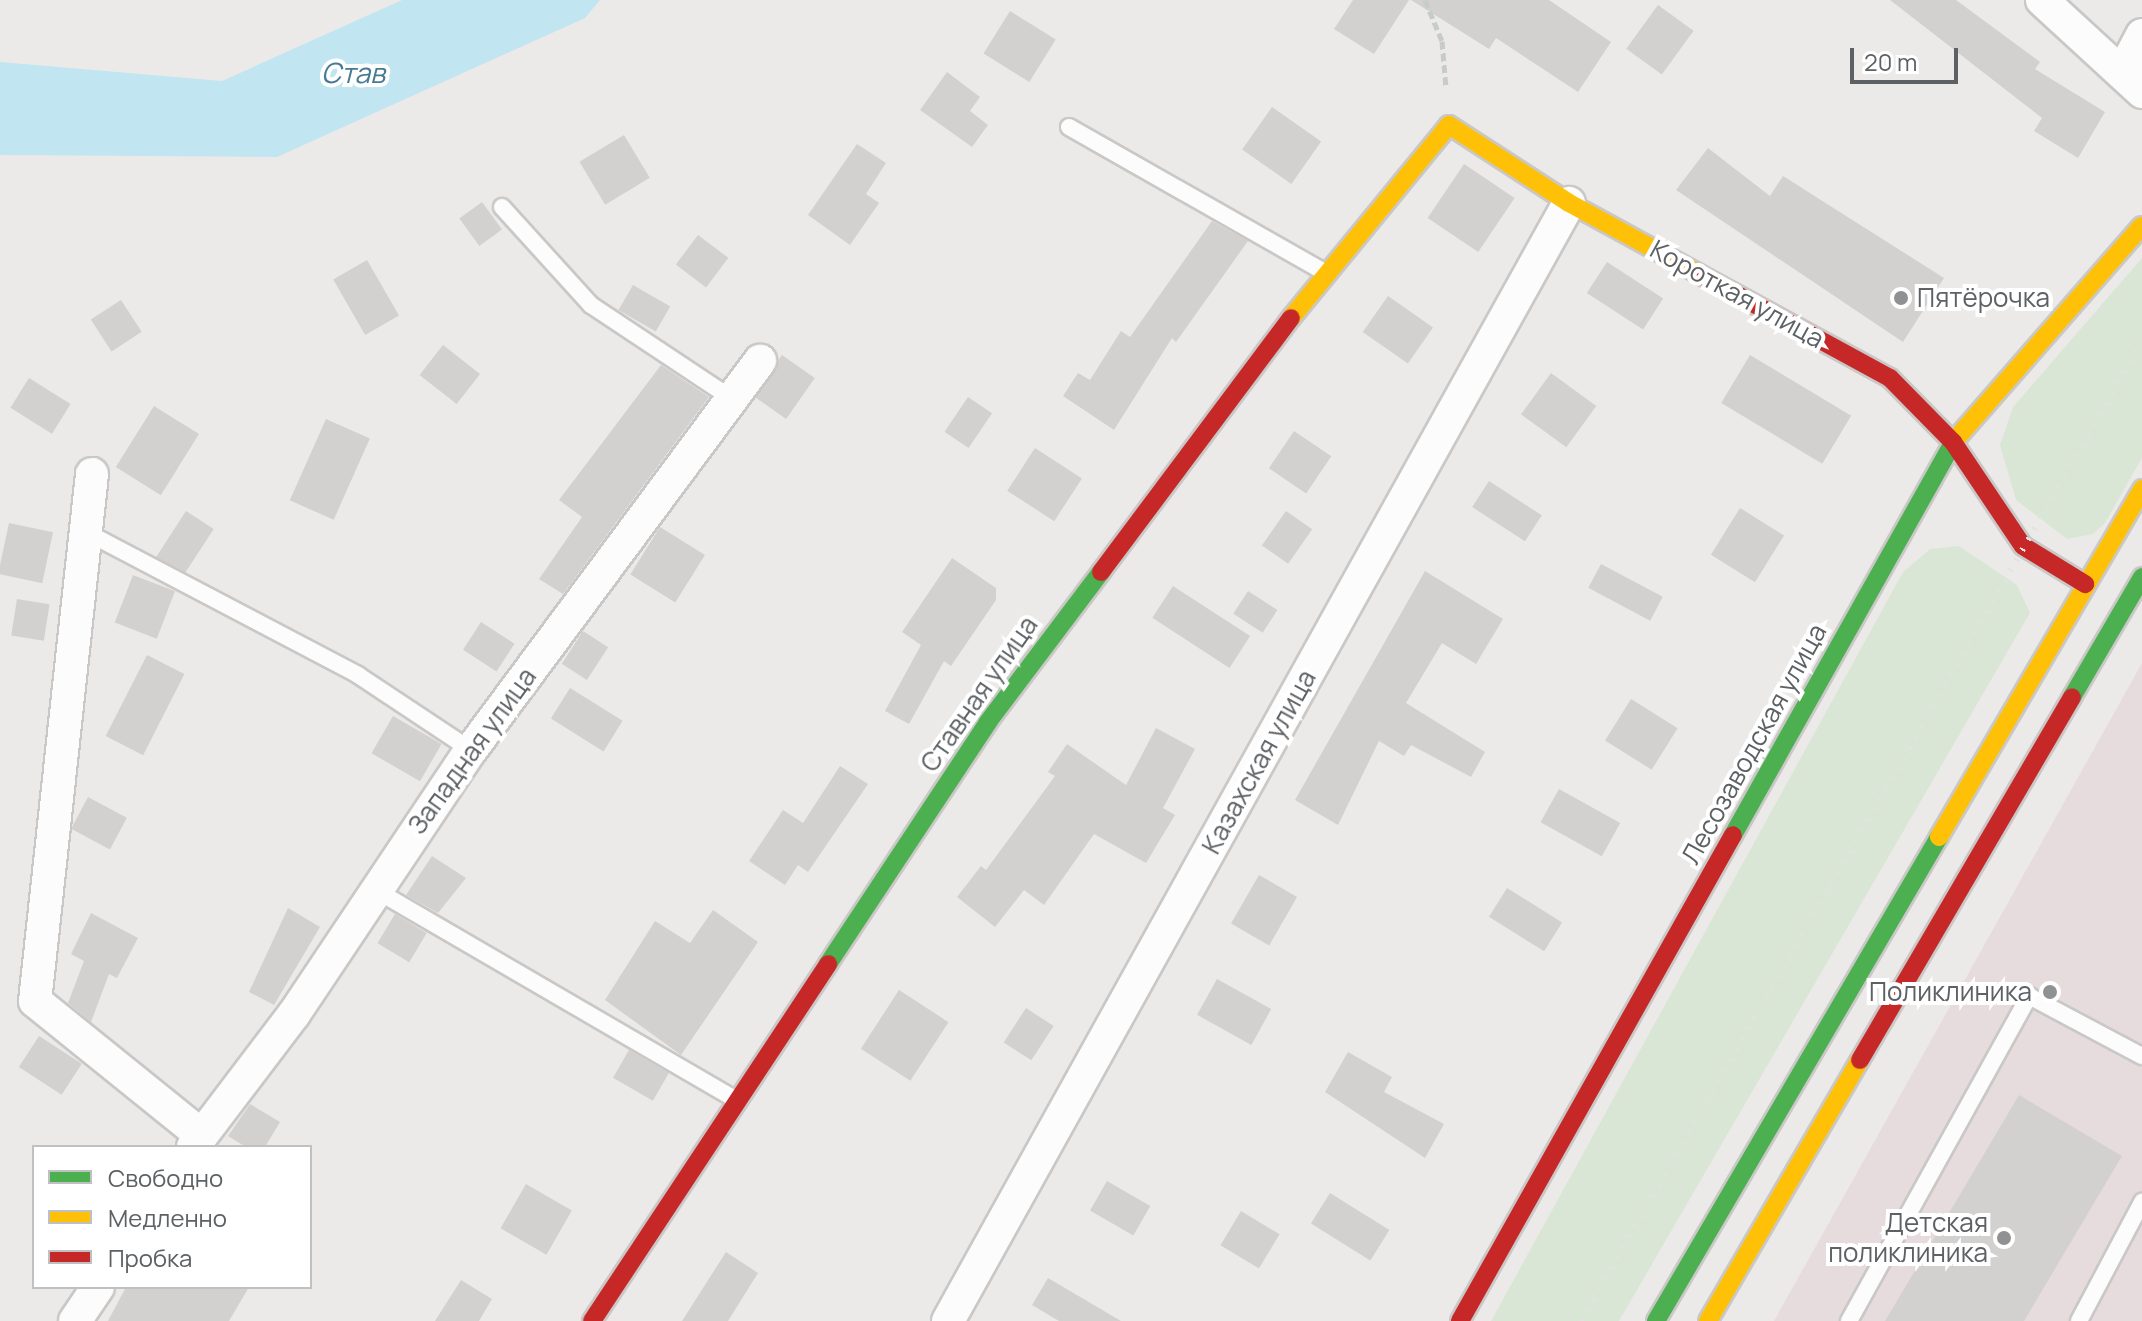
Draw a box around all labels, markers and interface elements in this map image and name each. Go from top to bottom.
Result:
scale bar [1854,32,1962,82]
text: 20 m [1864,45,1917,78]
water label: Став [321,55,385,89]
street label: Короткая улица [1645,233,1829,355]
place label: Пятёрочка [1917,282,2050,314]
marker: Пятёрочка [1892,289,1910,307]
street label: Ставная улица [914,610,1044,778]
street label: Лесозаводская улица [1675,618,1833,870]
street label: Западная улица [401,662,543,840]
street label: Казахская улица [1196,665,1322,859]
place label: Поликлиника [1869,976,2032,1008]
marker: Поликлиника [2039,981,2061,1003]
legend [32,1145,312,1289]
text: Свободно [108,1161,223,1194]
text: Медленно [108,1201,227,1234]
place label: Детская поликлиника [1828,1207,1988,1268]
marker: Детская поликлиника [1995,1229,2013,1247]
text: Пробка [108,1241,192,1274]

